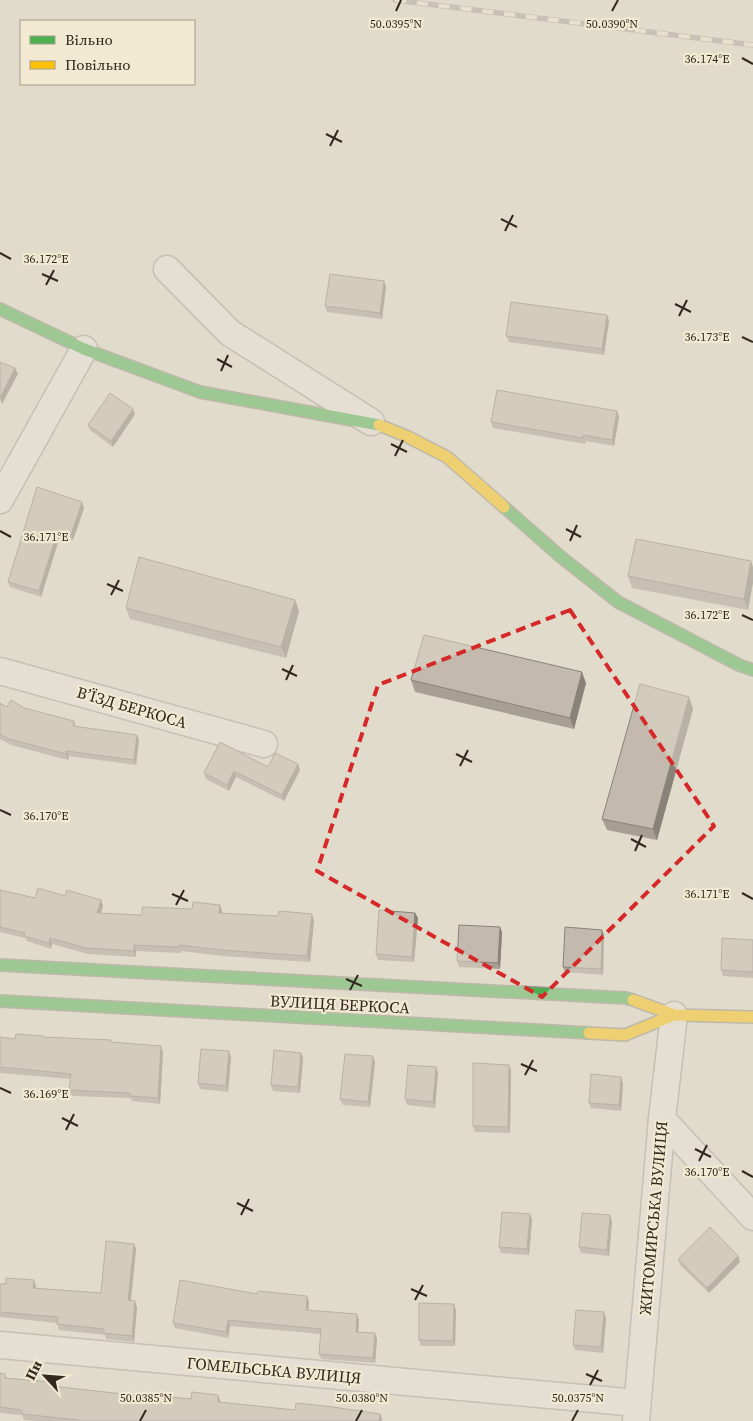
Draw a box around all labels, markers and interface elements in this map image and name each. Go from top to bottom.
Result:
text: 50.0395°N [370,16,422,32]
text: 50.0390°N [586,16,638,32]
legend [20,20,195,85]
text: Вільно [65,29,113,50]
text: 36.174°E [685,51,729,67]
text: Повільно [65,54,131,75]
text: 36.172°E [24,251,68,267]
text: 36.173°E [685,329,729,345]
text: 36.171°E [24,529,68,545]
text: 36.172°E [685,607,729,623]
street label: В’ЇЗД БЕРКОСА [74,681,190,733]
text: 36.170°E [24,808,68,824]
text: 36.171°E [685,886,729,902]
street label: ВУЛИЦЯ БЕРКОСА [270,989,411,1019]
text: 36.169°E [24,1086,68,1102]
street label: ЖИТОМИРСЬКА ВУЛИЦЯ [634,1120,672,1316]
text: 36.170°E [685,1164,729,1180]
north arrow [20,1351,70,1401]
street label: ГОМЕЛЬСЬКА ВУЛИЦЯ [186,1351,362,1389]
text: Пн [20,1357,47,1383]
text: 50.0385°N [120,1390,172,1406]
text: 50.0380°N [336,1390,388,1406]
text: 50.0375°N [552,1390,604,1406]

